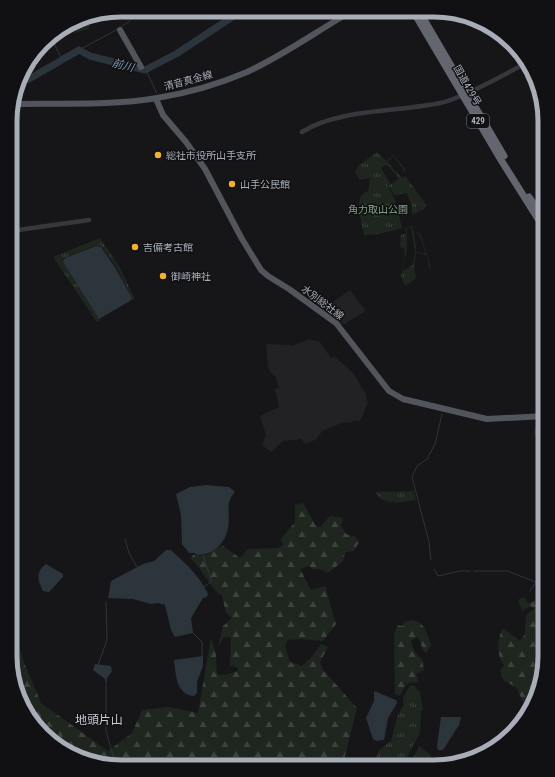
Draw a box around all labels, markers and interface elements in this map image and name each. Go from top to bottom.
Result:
water label: 前川 [111,56,136,75]
street label: 国道429号 [452,63,484,107]
street label: 清音真金線 [163,69,214,92]
road number: 429 [467,114,489,128]
marker: 総社市役所山手支所 [153,150,163,160]
place label: 総社市役所山手支所 [166,150,256,161]
marker: 山手公民館 [227,179,237,189]
place label: 山手公民館 [240,179,290,190]
park label: 角力取山公園 [348,204,408,215]
marker: 吉備考古館 [130,242,140,252]
place label: 吉備考古館 [143,242,193,253]
marker: 御崎神社 [158,271,168,281]
place label: 御崎神社 [171,271,211,282]
street label: 水別総社線 [299,283,346,322]
district label: 地頭片山 [75,713,123,727]

